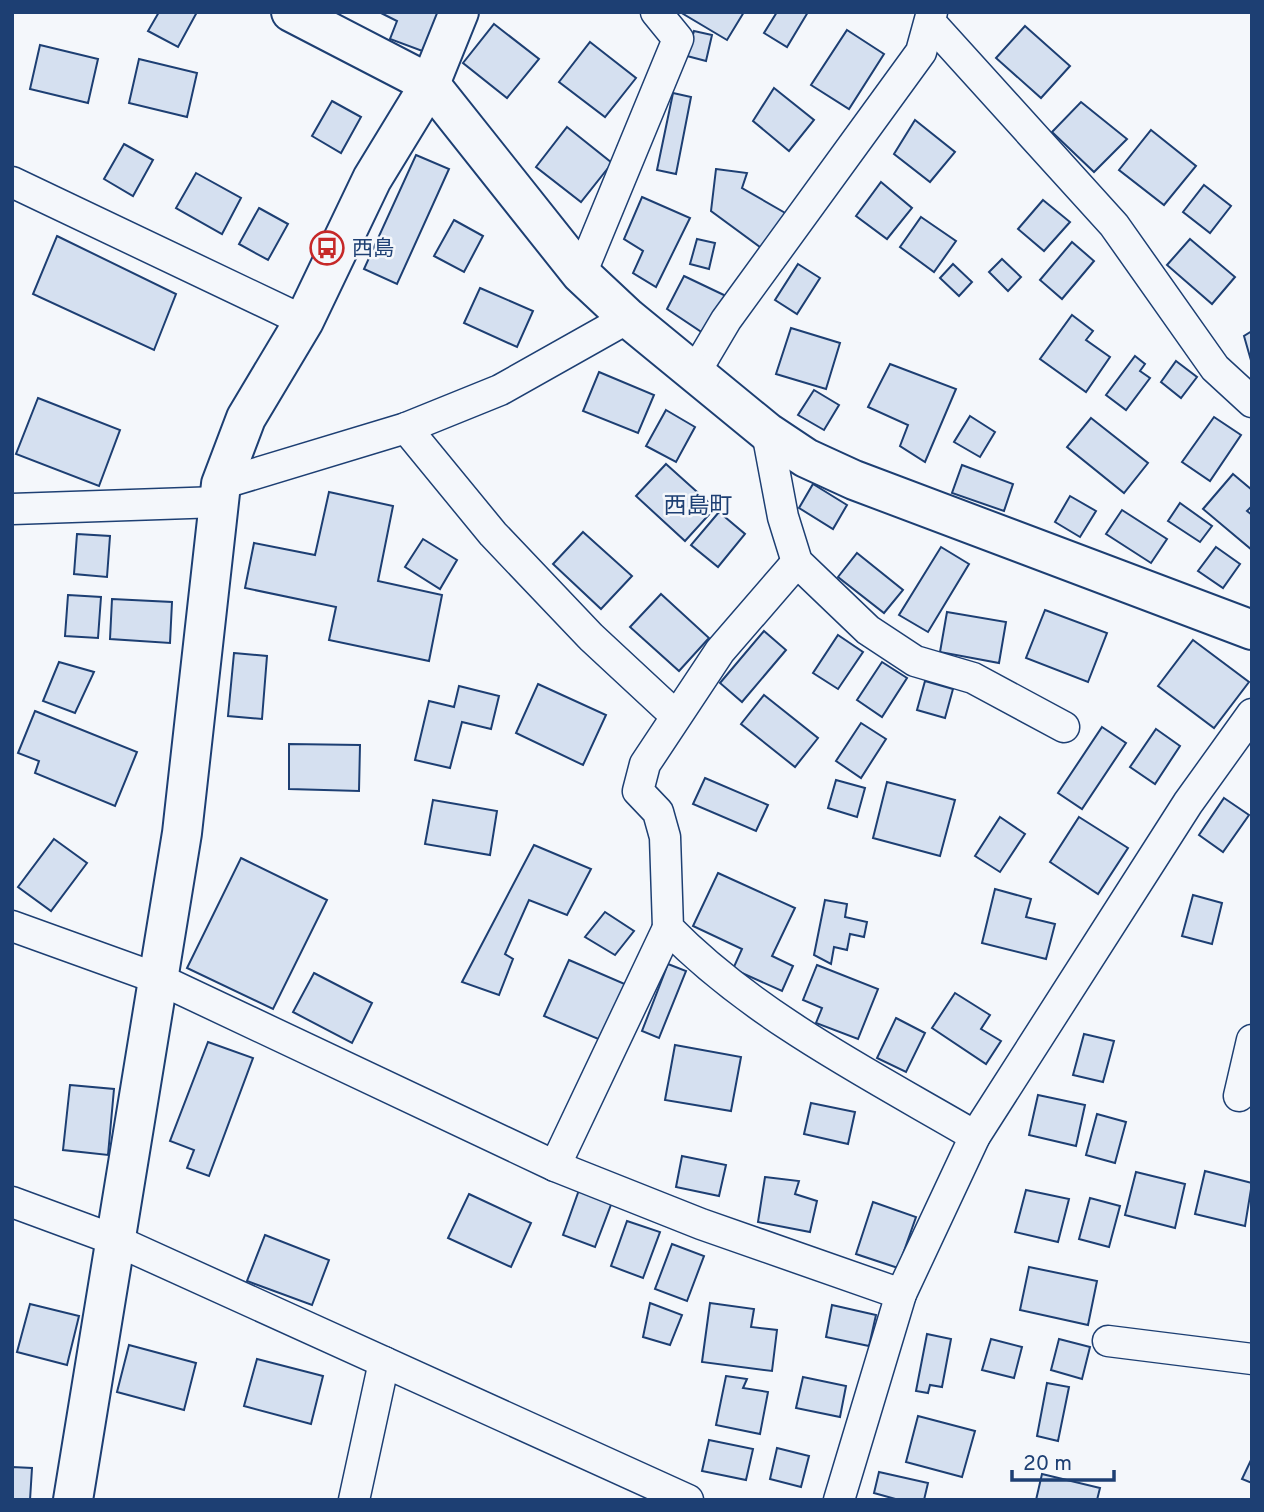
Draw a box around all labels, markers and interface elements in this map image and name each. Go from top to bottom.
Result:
bus stop icon: 西島 [308,229,346,267]
place label: 西島 [352,236,394,263]
district label: 西島町 [664,493,733,522]
scale bar [1012,1438,1114,1482]
text: 20 m [1023,1451,1072,1478]

